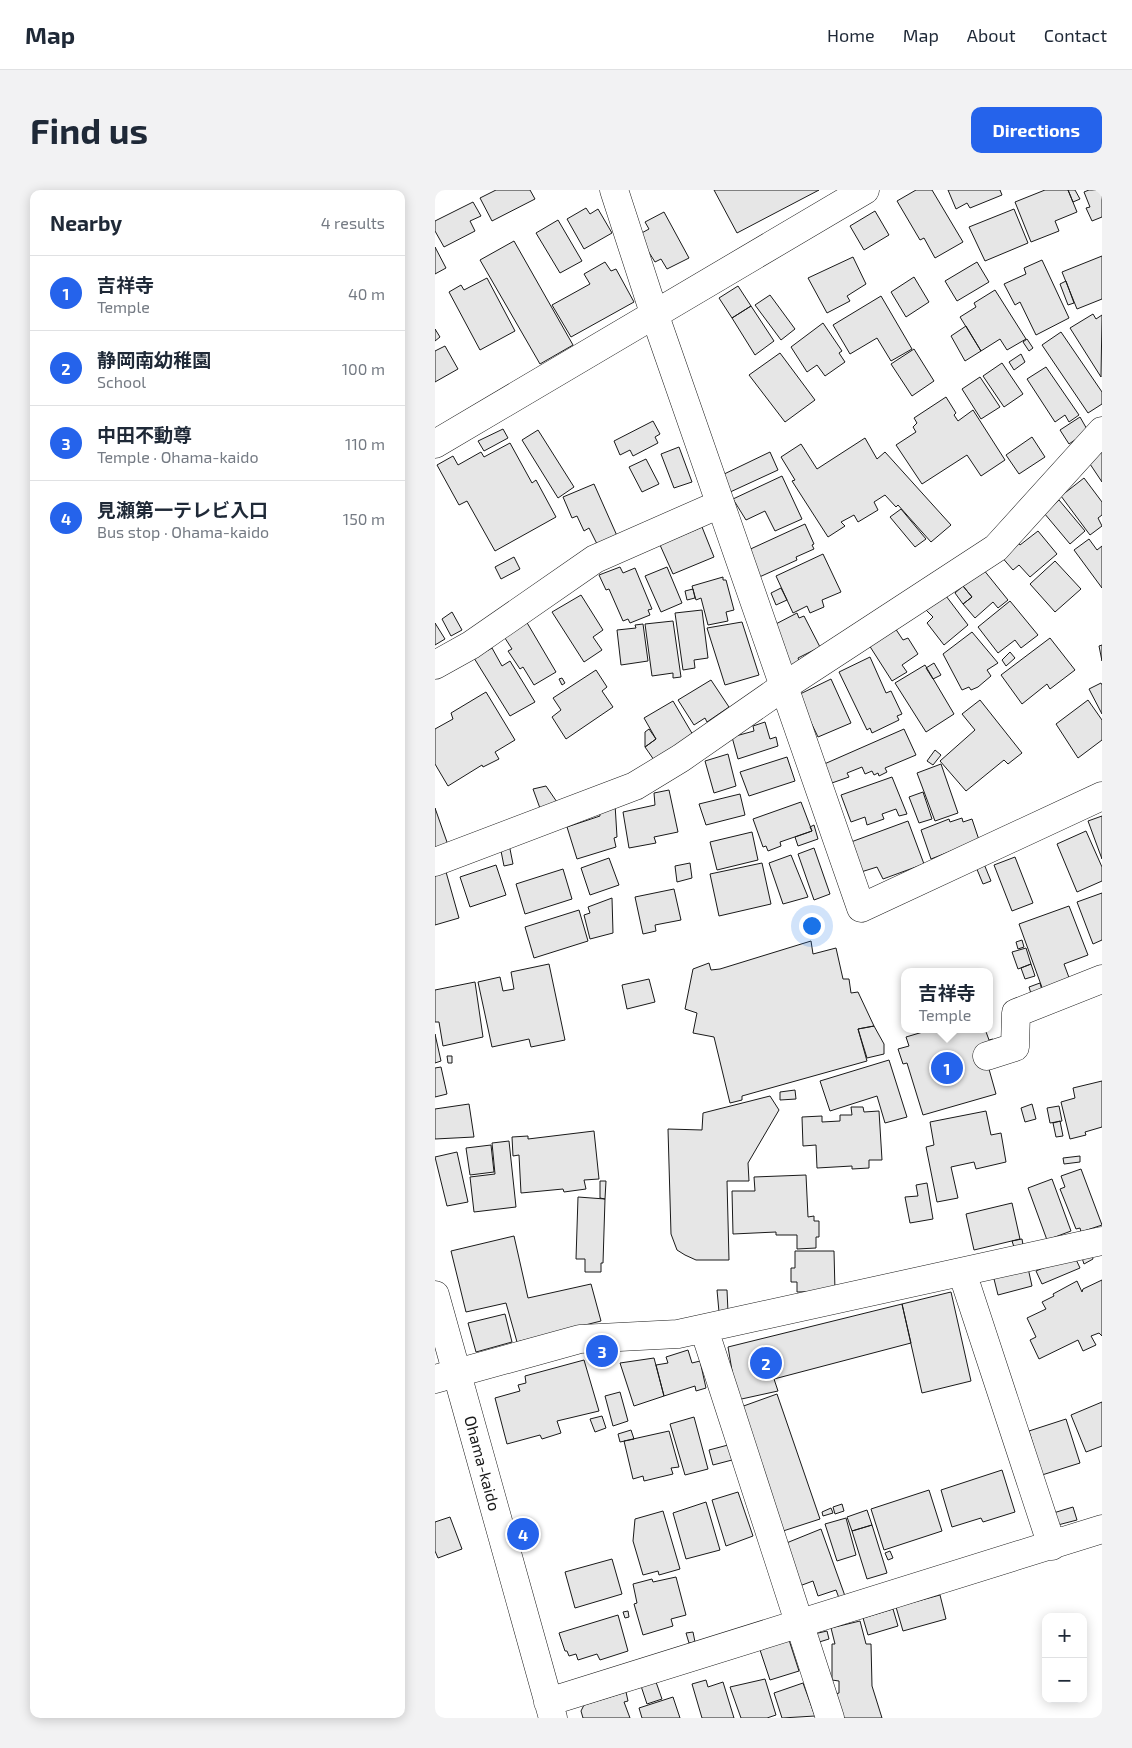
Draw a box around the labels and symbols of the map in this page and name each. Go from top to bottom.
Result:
your location [799,913,825,939]
pin: 1 [931,1049,963,1087]
pin: 3 [586,1332,618,1370]
pin: 2 [750,1344,782,1382]
street label: Ohama-kaido [461,1413,505,1513]
pin: 4 [507,1515,539,1553]

